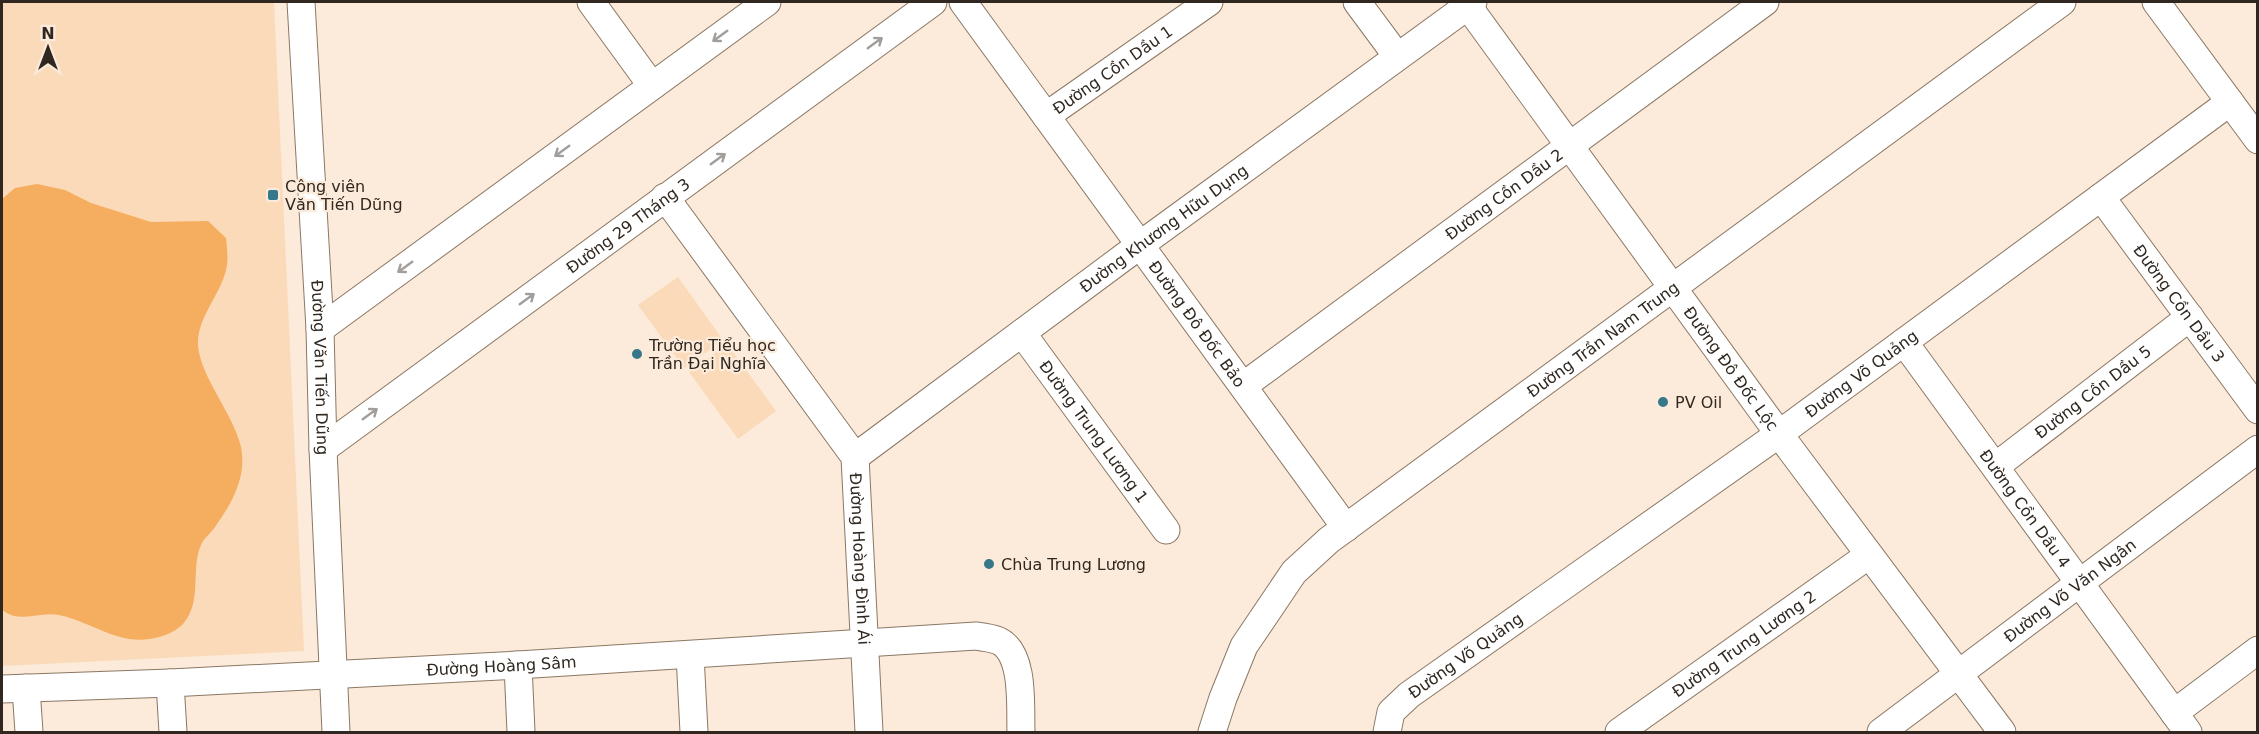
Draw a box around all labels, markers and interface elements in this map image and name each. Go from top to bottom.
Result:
north arrow [18,18,78,78]
street label: Đường Cồn Dầu 1 [1049,21,1176,118]
text: N [41,24,55,43]
one-way arrow [712,30,728,42]
one-way arrow [867,37,883,50]
street label: Đường Cồn Dầu 2 [1441,144,1567,244]
one-way arrow [555,145,571,158]
one-way arrow [710,152,726,165]
street label: Đường Khương Hữu Dụng [1076,160,1251,296]
street label: Đường 29 Tháng 3 [562,174,693,277]
place label: Công viên Văn Tiến Dũng [285,177,403,214]
marker: Công viên Văn Tiến Dũng [266,188,280,202]
street label: Đường Cồn Dầu 3 [2130,241,2229,366]
street label: Đường Đô Đốc Bảo [1145,257,1250,391]
one-way arrow [397,260,413,273]
street label: Đường Trần Nam Trung [1523,277,1682,401]
street label: Đường Văn Tiến Dũng [308,279,333,455]
one-way arrow [519,293,535,305]
street label: Đường Đô Đốc Lộc [1680,303,1783,434]
street label: Đường Võ Quảng [1801,326,1921,421]
place label: Trường Tiểu học Trần Đại Nghĩa [648,336,776,373]
street label: Đường Cồn Dầu 5 [2031,341,2155,442]
marker: Trường Tiểu học Trần Đại Nghĩa [630,347,644,361]
street label: Đường Trung Lương 1 [1036,357,1152,506]
place label: PV Oil [1675,393,1722,412]
marker: PV Oil [1656,395,1670,409]
one-way arrow [361,408,377,420]
street label: Đường Cồn Dầu 4 [1976,446,2075,571]
street label: Đường Hoàng Đình Ái [846,472,874,645]
street label: Đường Võ Văn Ngân [2000,535,2140,646]
place label: Chùa Trung Lương [1001,555,1146,574]
marker: Chùa Trung Lương [982,557,996,571]
street label: Đường Trung Lương 2 [1668,586,1819,701]
street label: Đường Võ Quảng [1405,609,1526,702]
street label: Đường Hoàng Sâm [426,652,577,679]

